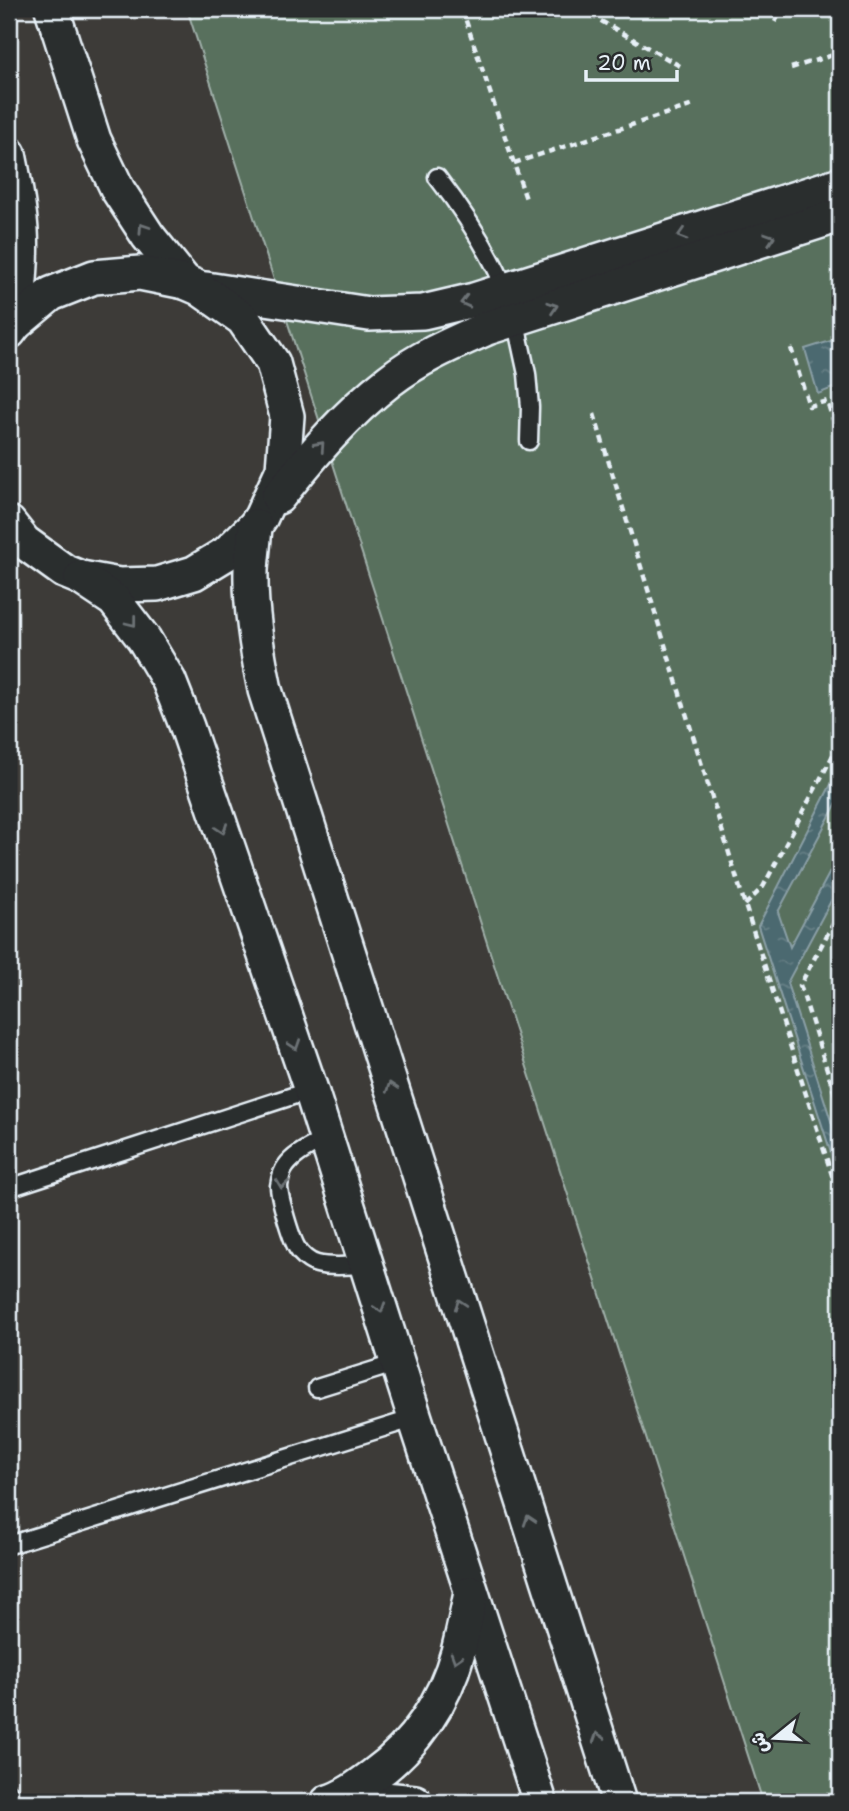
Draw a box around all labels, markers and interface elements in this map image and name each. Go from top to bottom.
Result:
scale bar [586,38,678,82]
text: 20 m [597,49,651,77]
one-way arrow [139,223,152,236]
one-way arrow [676,227,688,242]
one-way arrow [764,231,776,246]
one-way arrow [459,294,471,308]
one-way arrow [547,300,559,315]
one-way arrow [312,441,324,454]
one-way arrow [123,614,136,627]
one-way arrow [214,823,228,835]
one-way arrow [287,1038,301,1050]
one-way arrow [385,1081,399,1094]
one-way arrow [274,1178,289,1190]
one-way arrow [454,1298,468,1310]
one-way arrow [371,1302,386,1314]
one-way arrow [523,1515,537,1527]
one-way arrow [450,1651,465,1663]
north arrow [740,1702,810,1772]
text: ش [744,1729,774,1757]
one-way arrow [592,1732,607,1744]

